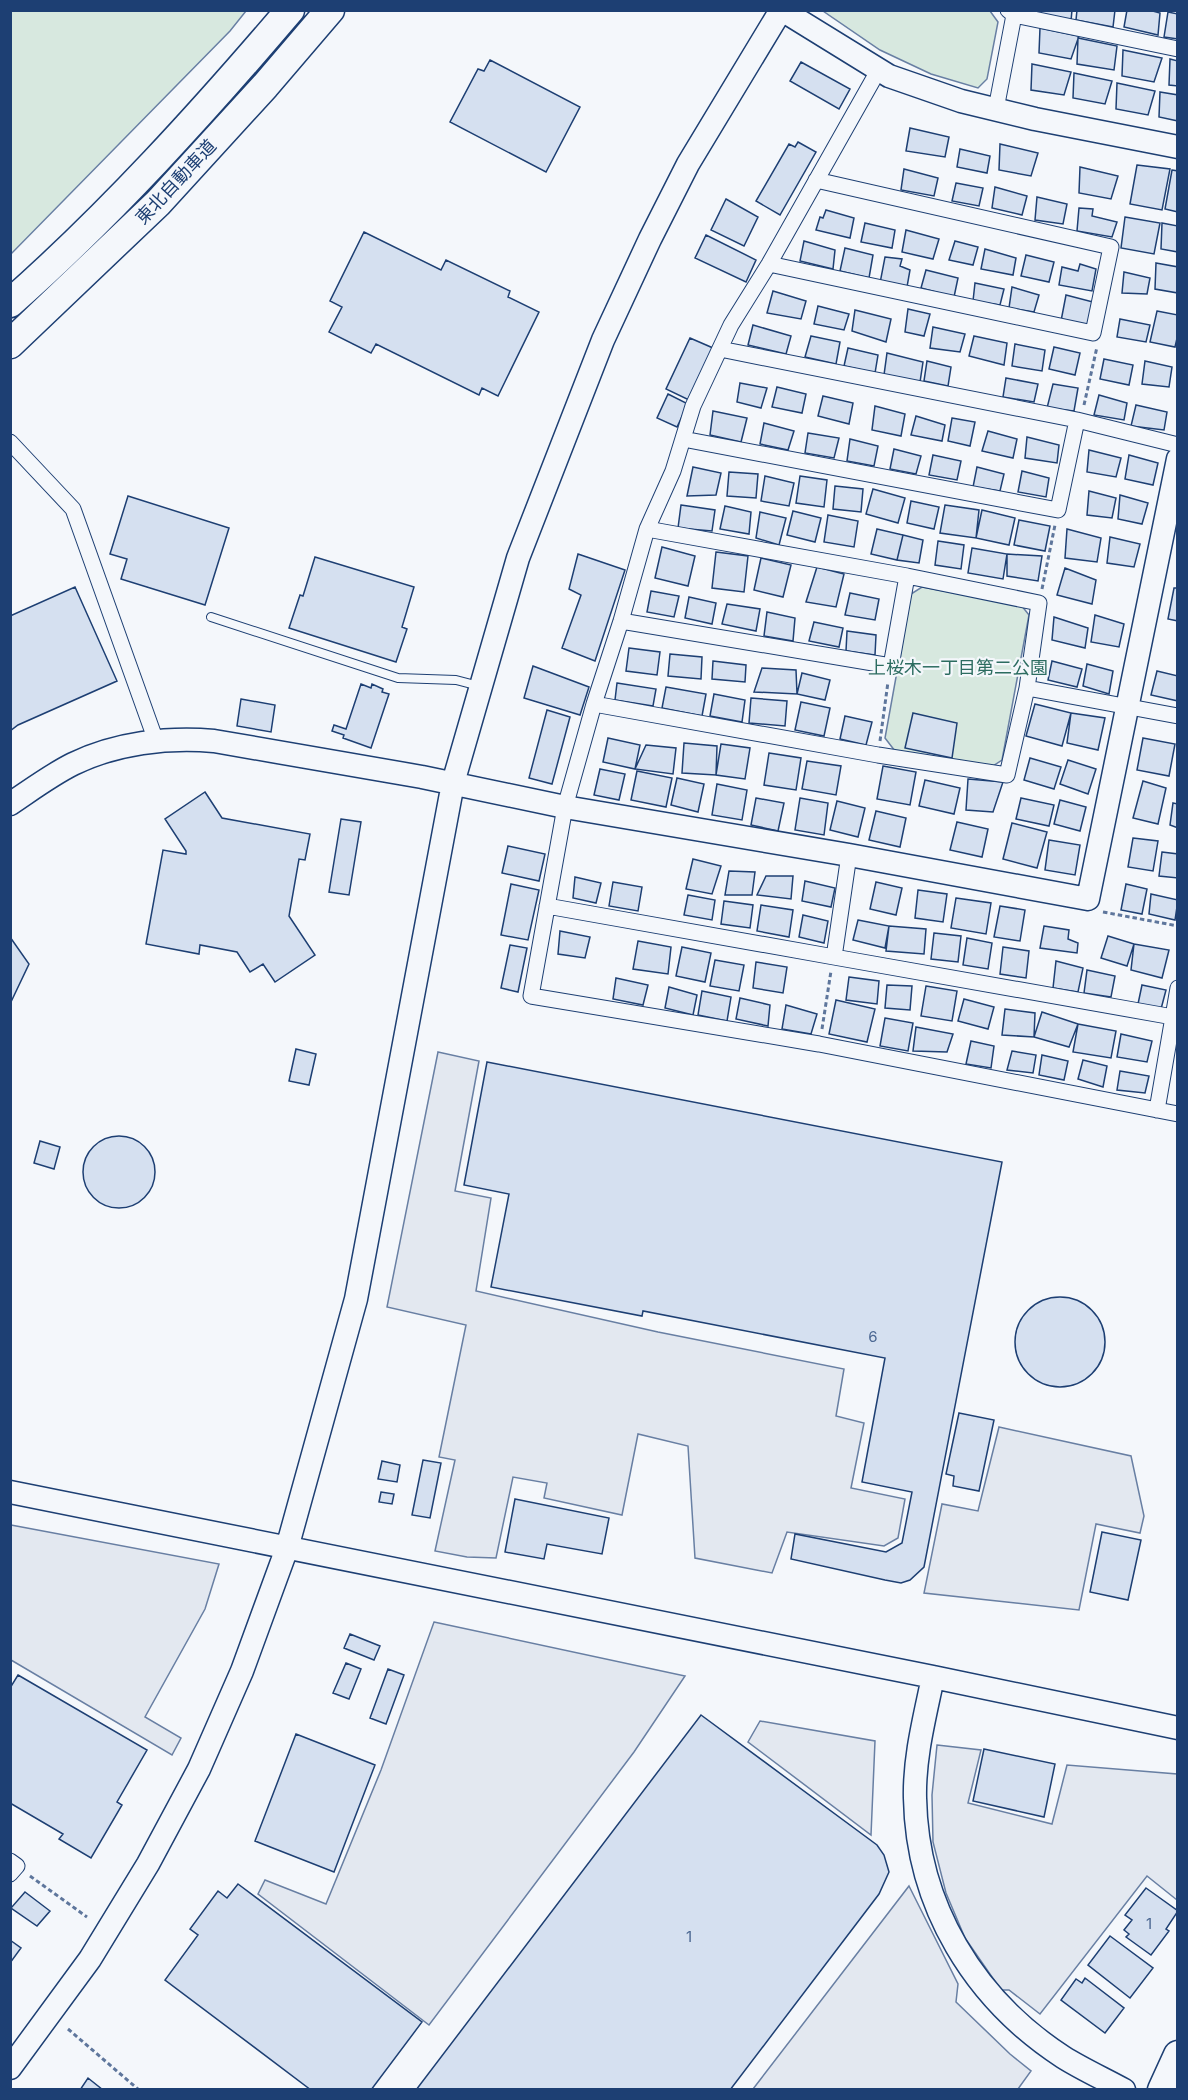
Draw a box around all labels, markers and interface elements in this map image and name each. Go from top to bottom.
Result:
street label: 東北自動車道 [131,135,220,228]
park label: 上桜木一丁目第二公園 [868,657,1048,678]
house number: 6 [868,1327,878,1346]
house number: 1 [1146,1914,1152,1933]
house number: 1 [686,1927,692,1946]

